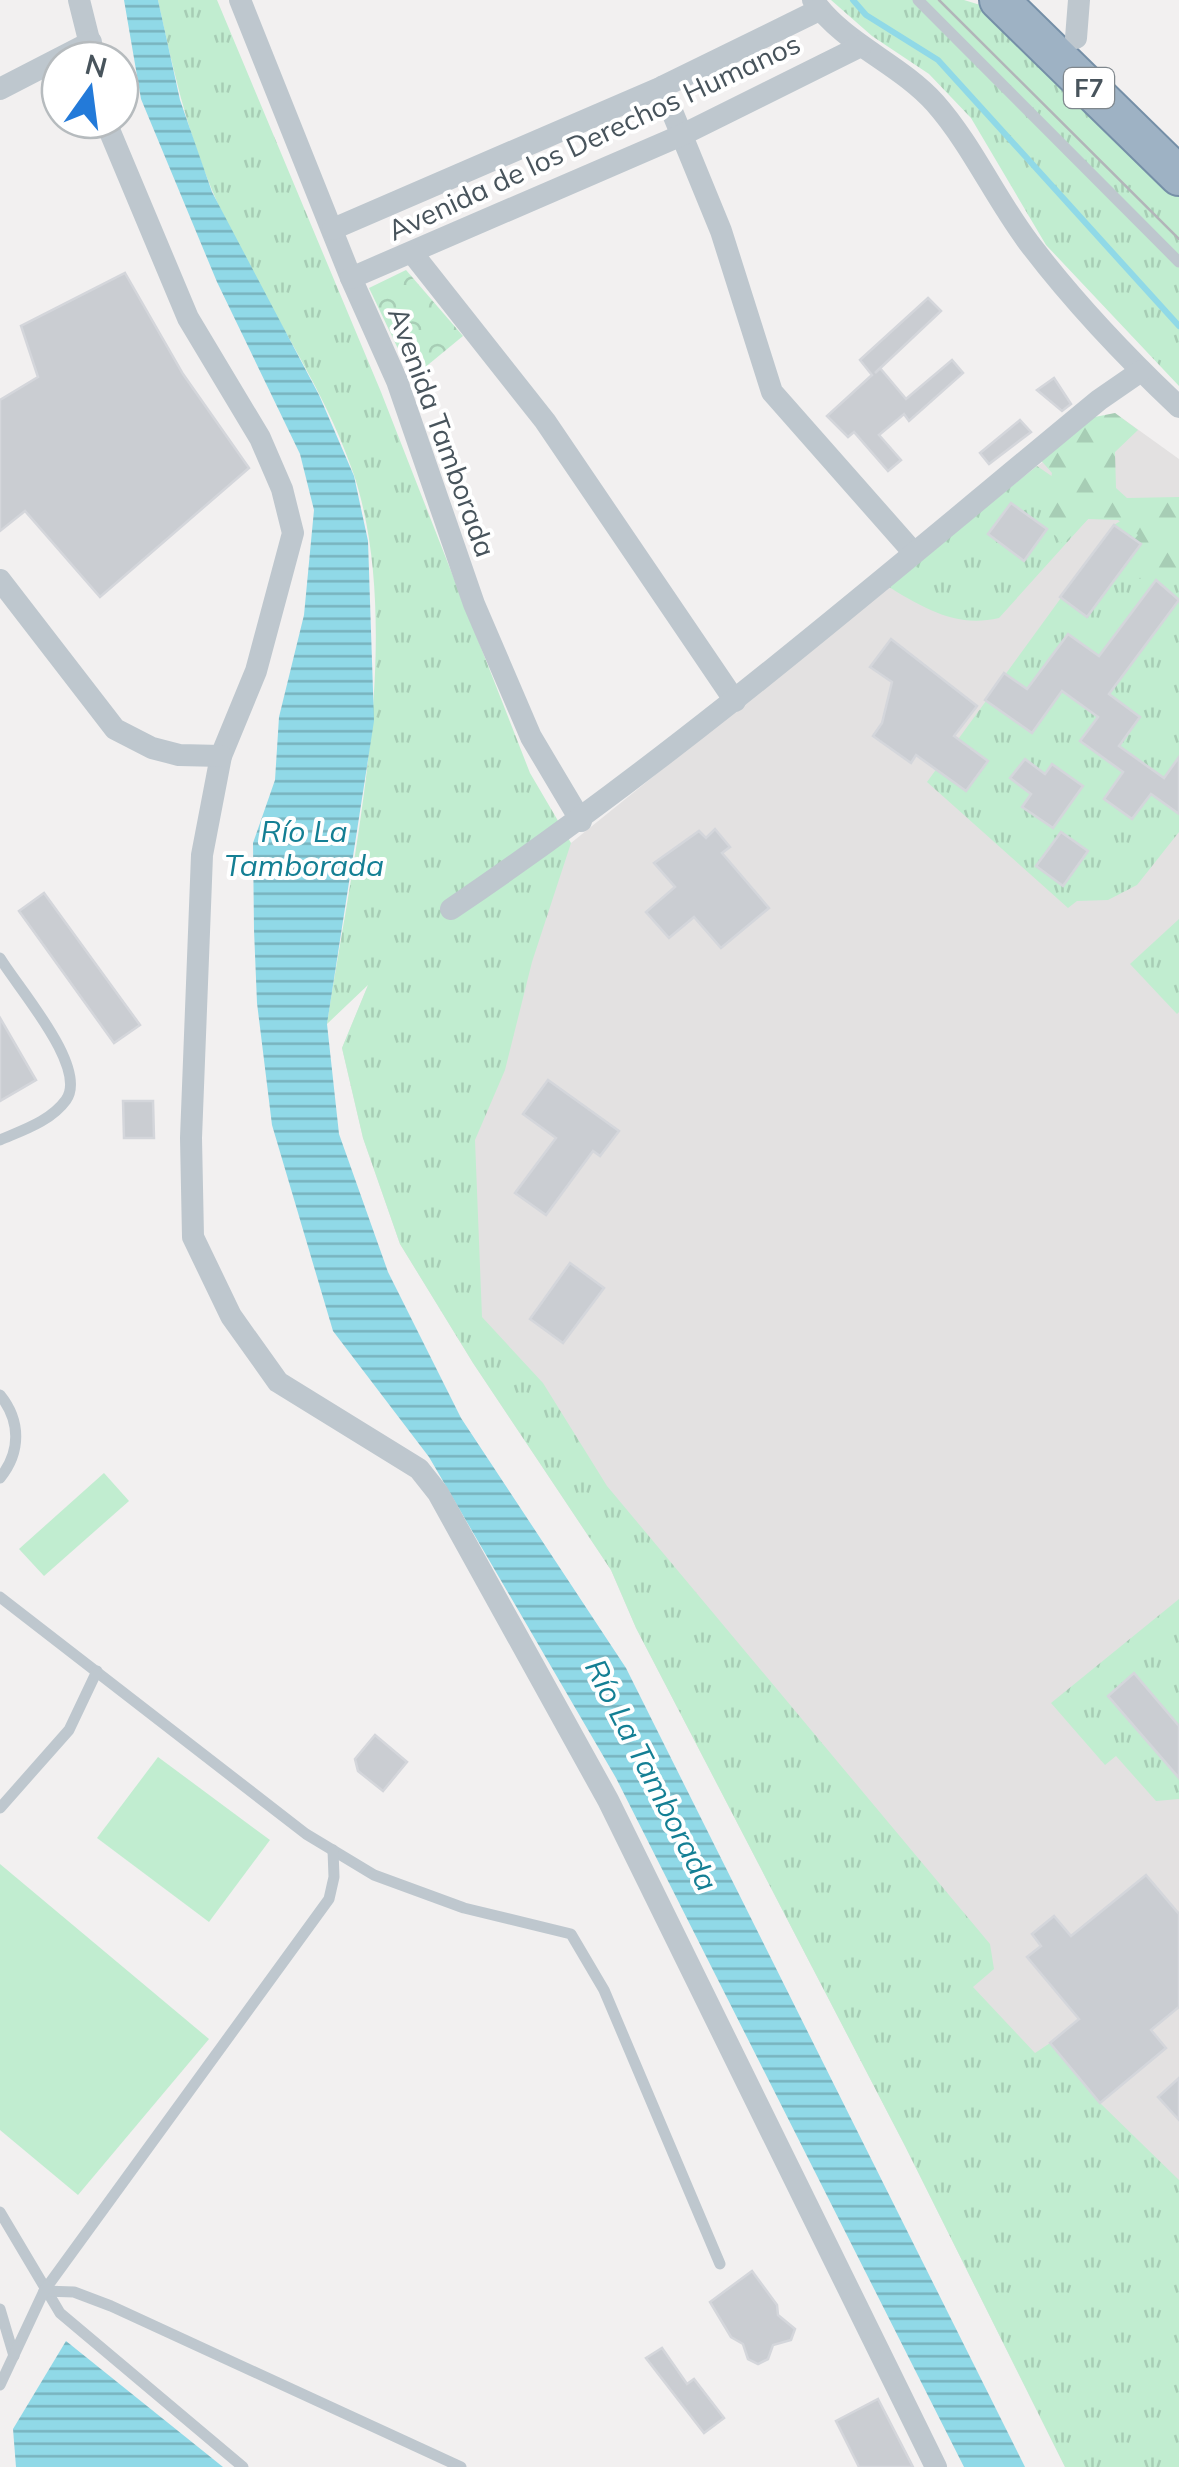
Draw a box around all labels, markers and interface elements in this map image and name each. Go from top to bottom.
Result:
street label: Avenida de los Derechos Humanos [382,25,806,248]
north arrow [40,40,140,140]
text: N [82,46,111,85]
road number: F7 [1064,68,1114,108]
street label: Avenida Tamborada [381,302,504,561]
water label: Río La Tamborada [224,812,384,884]
water label: Río La Tamborada [577,1652,727,1897]

